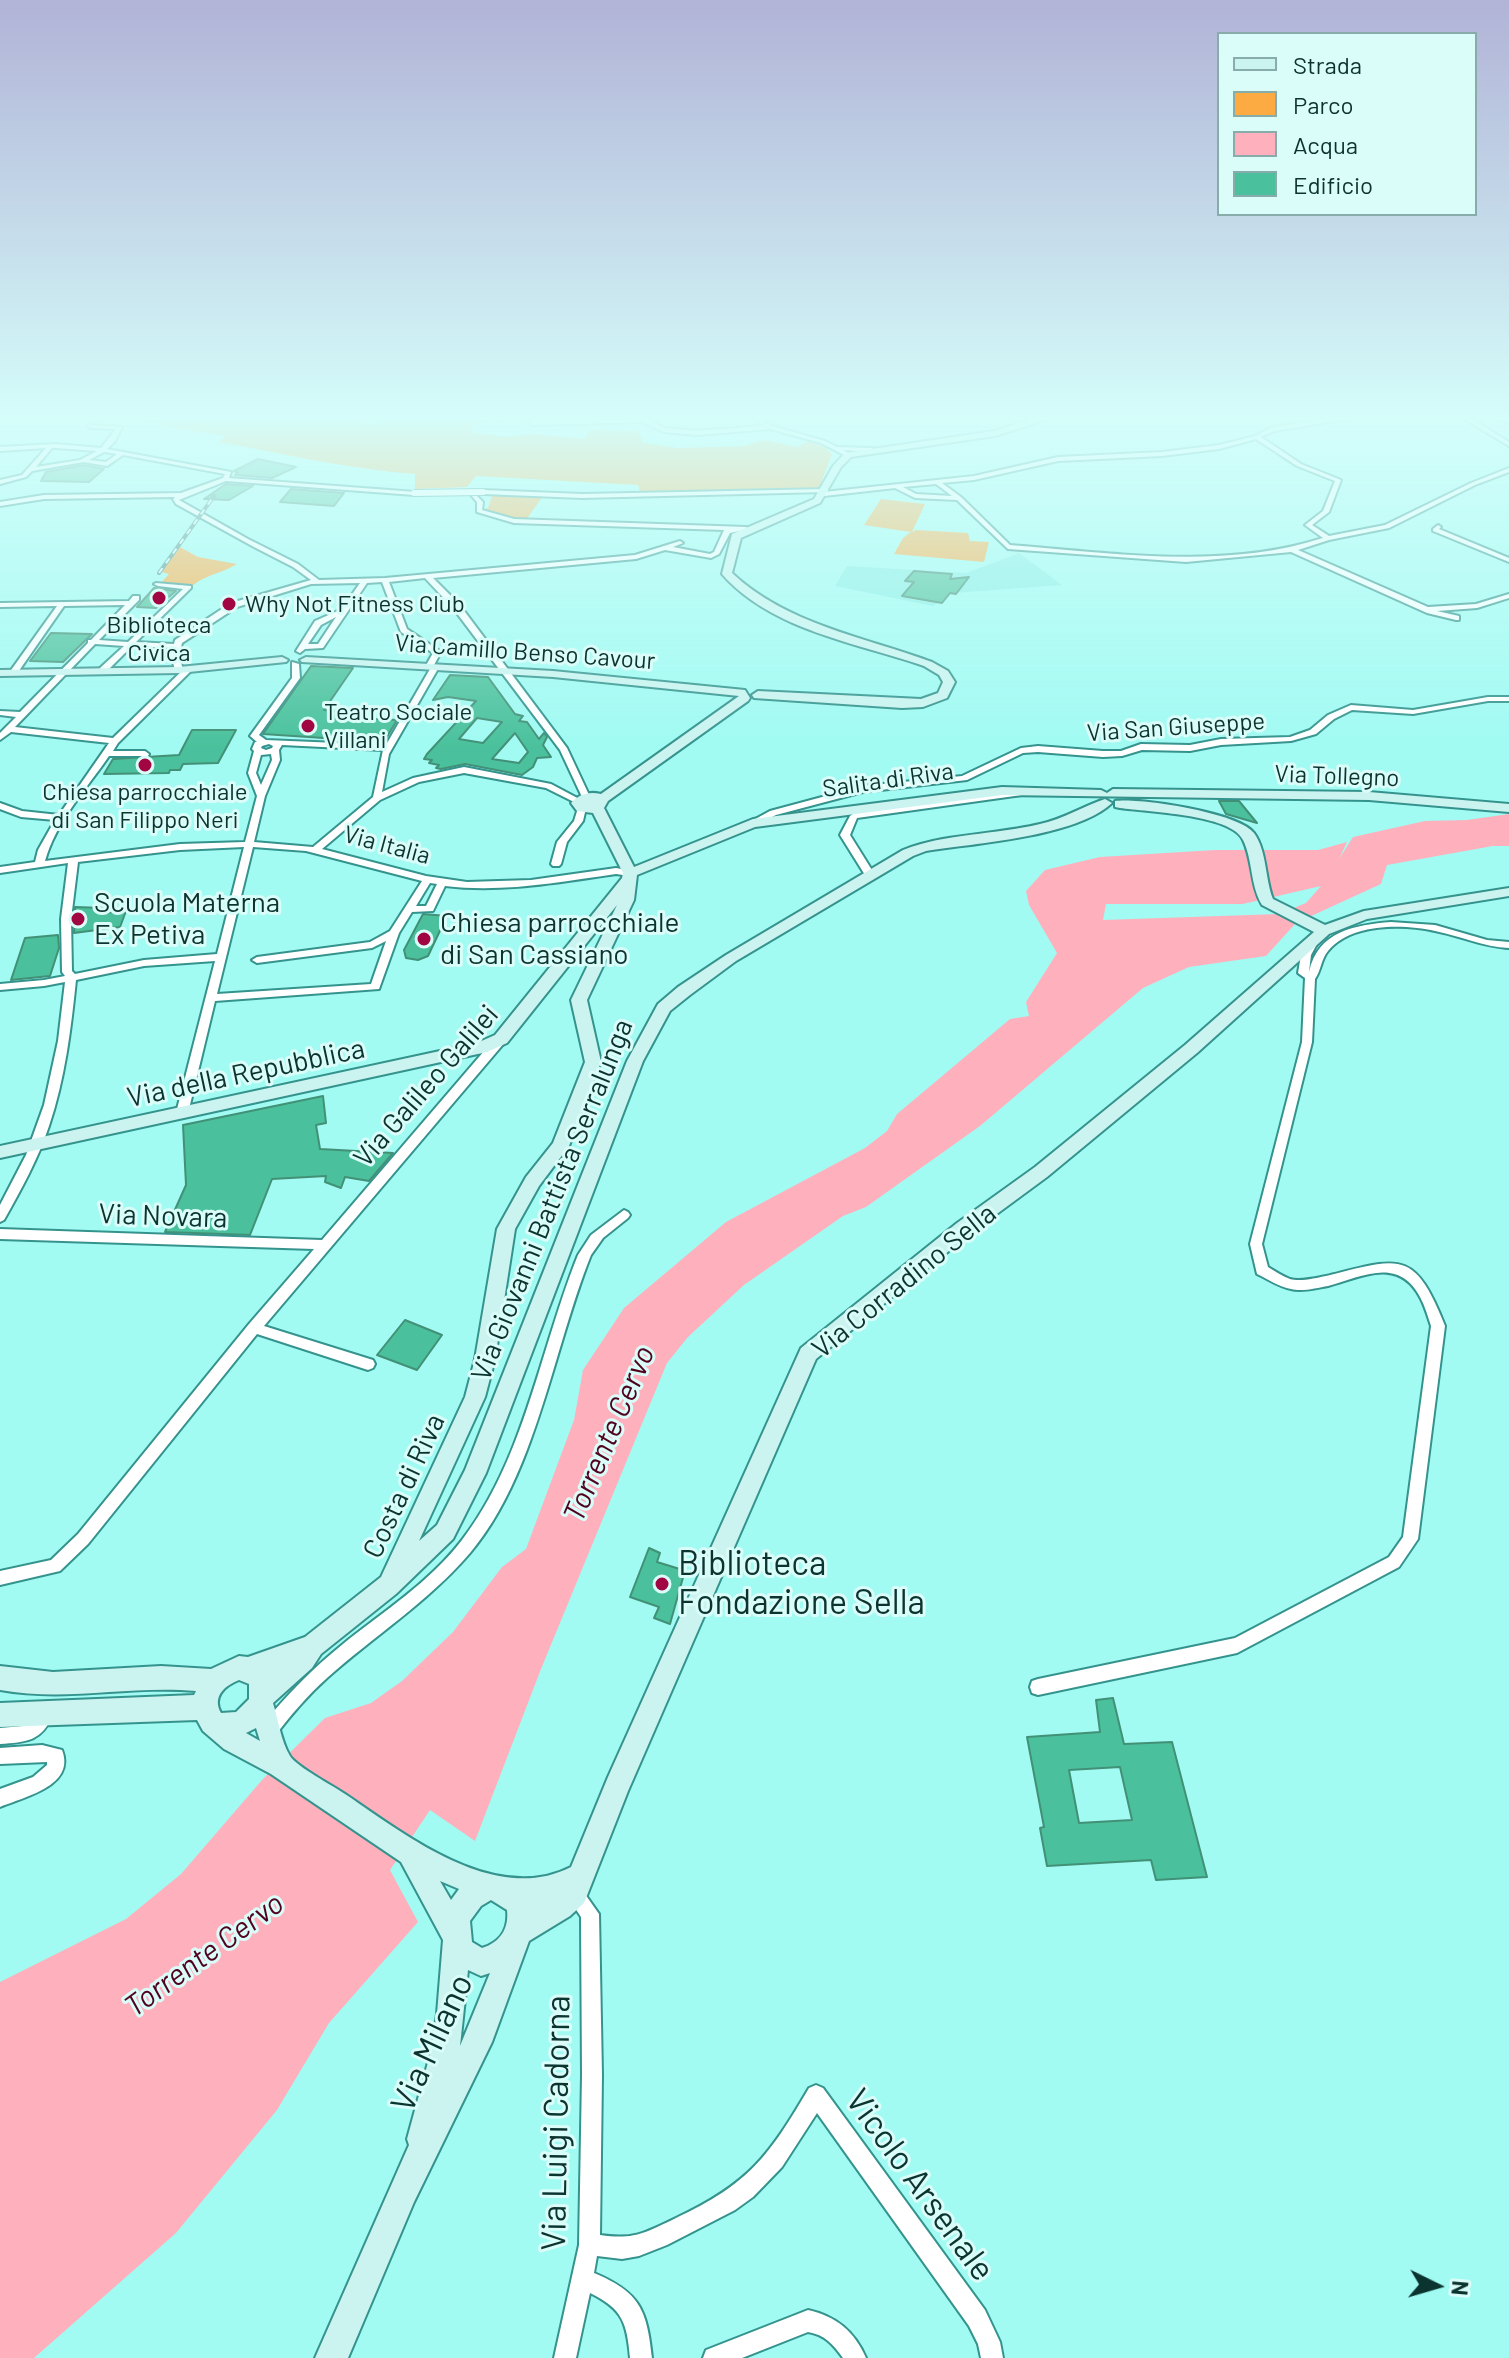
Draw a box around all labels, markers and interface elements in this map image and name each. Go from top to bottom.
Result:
legend [1217,32,1477,216]
text: Strada [1293,50,1362,79]
text: Parco [1293,90,1354,119]
text: Acqua [1293,130,1358,159]
text: Edificio [1293,170,1373,199]
marker: Biblioteca Civica [150,589,168,607]
place label: Why Not Fitness Club [245,590,465,618]
marker: Why Not Fitness Club [220,595,238,613]
place label: Biblioteca Civica [107,611,211,667]
street label: Via Camillo Benso Cavour [394,629,656,675]
place label: Teatro Sociale Villani [324,698,472,754]
street label: Via San Giuseppe [1086,706,1266,748]
marker: Teatro Sociale Villani [299,717,317,735]
marker: Chiesa parrocchiale di San Filippo Neri [136,756,154,774]
street label: Salita di Riva [821,757,955,803]
street label: Via Tollegno [1274,759,1400,793]
place label: Chiesa parrocchiale di San Filippo Neri [42,778,248,834]
street label: Via Italia [341,820,433,870]
place label: Scuola Materna Ex Petiva [94,886,280,952]
place label: Chiesa parrocchiale di San Cassiano [440,906,679,972]
marker: Scuola Materna Ex Petiva [69,910,87,928]
marker: Chiesa parrocchiale di San Cassiano [415,930,433,948]
street label: Via Galileo Galilei [346,998,506,1174]
street label: Via Giovanni Battista Serralunga [464,1014,640,1386]
street label: Via della Repubblica [124,1031,368,1115]
street label: Via Corradino Sella [805,1196,1003,1366]
street label: Via Novara [98,1197,228,1235]
water label: Torrente Cervo [556,1341,662,1527]
street label: Costa di Riva [356,1408,452,1564]
place label: Biblioteca Fondazione Sella [678,1544,925,1624]
marker: Biblioteca Fondazione Sella [653,1575,671,1593]
water label: Torrente Cervo [117,1885,291,2025]
street label: Via Milano [382,1967,482,2119]
street label: Via Luigi Cadorna [533,1995,579,2251]
street label: Vicolo Arsenale [837,2081,1003,2289]
north arrow [1397,2246,1477,2326]
text: N [1447,2280,1474,2297]

